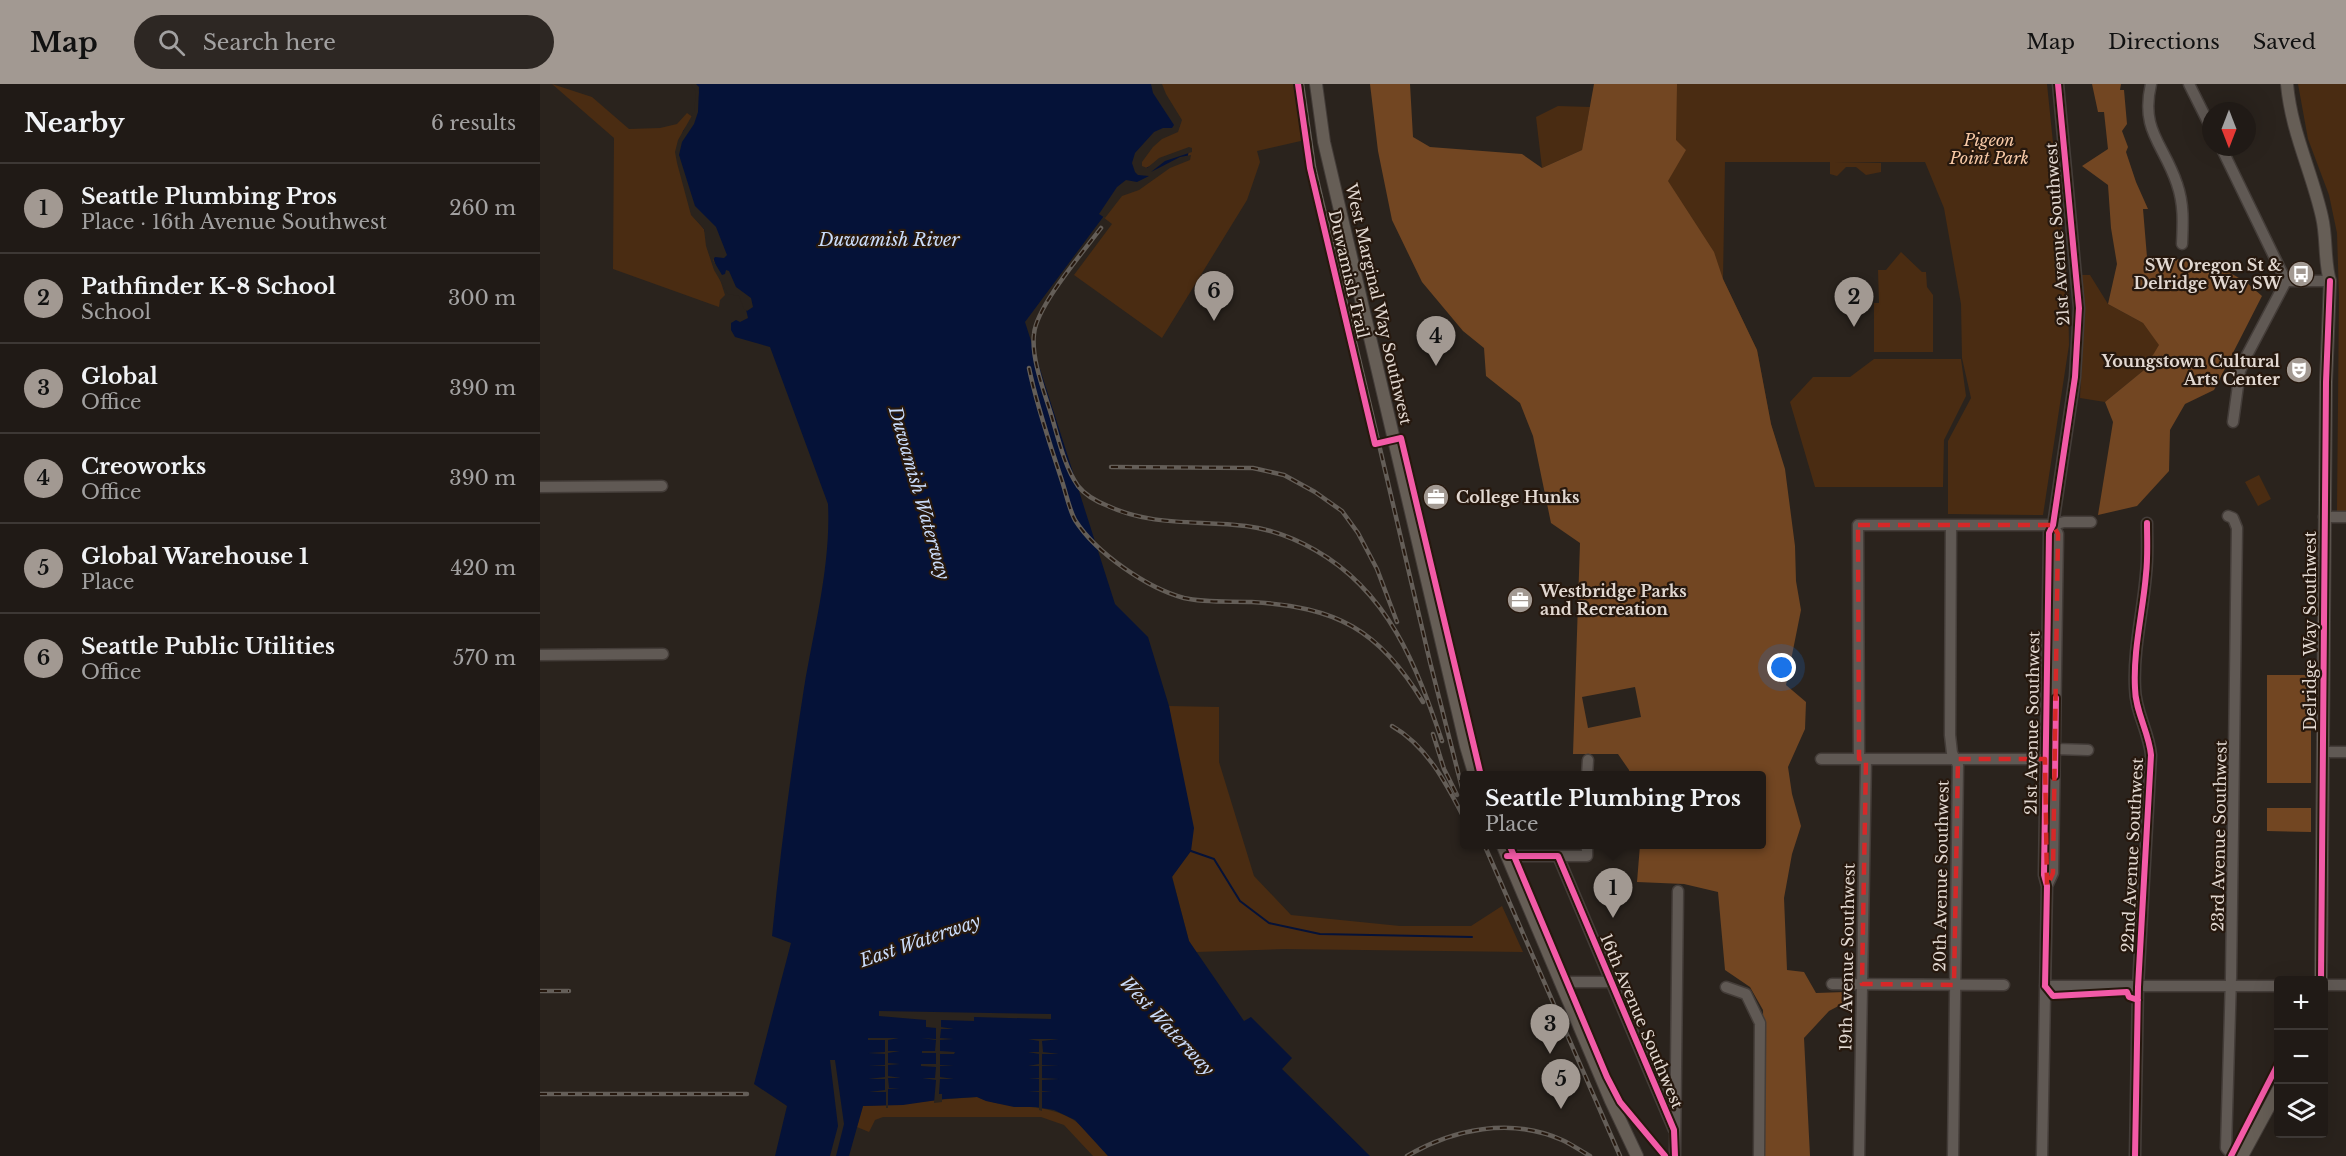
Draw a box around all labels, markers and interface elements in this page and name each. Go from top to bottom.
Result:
search box [134,15,554,69]
text: Map [30,25,98,60]
icon: search [155,26,188,59]
text: Search here [203,29,336,56]
text: Map [2026,29,2075,55]
text: Directions [2108,29,2220,55]
text: Saved [2253,29,2316,55]
north arrow [2202,102,2256,156]
text: Nearby [24,107,125,139]
text: 6 results [431,111,516,135]
park label: Pigeon Point Park [1948,130,2029,168]
street label: 21st Avenue Southwest [2041,142,2073,326]
street label: West Marginal Way Southwest [1341,180,1417,427]
text: Seattle Plumbing Pros [81,183,337,210]
text: 1 [39,196,48,220]
text: 260 m [449,196,516,220]
street label: Duwamish Trail [1325,208,1373,340]
text: Place · 16th Avenue Southwest [81,210,387,234]
water label: Duwamish River [817,229,960,251]
place label: SW Oregon St & Delridge Way SW [2134,255,2282,293]
bus stop icon: SW Oregon St & Delridge Way SW [2286,259,2316,289]
pin: 6 [1194,272,1234,321]
text: Pathfinder K-8 School [81,273,336,300]
pin: 2 [1834,278,1874,327]
text: 2 [37,286,50,310]
text: 300 m [448,286,516,310]
text: School [81,300,151,324]
pin: 4 [1416,316,1456,366]
place label: Youngstown Cultural Arts Center [2101,351,2280,389]
theatre icon: Youngstown Cultural Arts Center [2284,355,2314,385]
text: Global [81,363,158,390]
text: 3 [37,376,50,400]
text: 390 m [449,376,516,400]
text: Office [81,390,142,414]
water label: Duwamish Waterway [883,403,954,583]
text: Creoworks [81,453,206,480]
text: 4 [37,466,50,490]
text: 390 m [449,466,516,490]
text: Office [81,480,142,504]
office icon: College Hunks [1421,482,1451,512]
place label: College Hunks [1456,487,1580,507]
street label: Delridge Way Southwest [2300,531,2320,731]
text: Global Warehouse 1 [81,543,309,570]
text: 5 [38,556,49,580]
text: 420 m [451,556,516,580]
text: Place [81,570,135,594]
place label: Westbridge Parks and Recreation [1539,581,1687,619]
office icon: Westbridge Parks and Recreation [1505,585,1535,615]
street label: 21st Avenue Southwest [2020,631,2044,815]
text: Seattle Public Utilities [81,633,335,660]
text: 6 [37,646,50,670]
text: 570 m [453,646,516,670]
your location [1767,653,1796,682]
text: Office [81,660,142,684]
street label: 23rd Avenue Southwest [2207,740,2231,932]
street label: 22nd Avenue Southwest [2117,757,2147,953]
popup [1460,771,1766,849]
street label: 20th Avenue Southwest [1929,780,1953,972]
text: Seattle Plumbing Pros [1485,785,1741,812]
text: Place [1485,812,1538,836]
street label: 19th Avenue Southwest [1835,863,1859,1051]
pin: 1 [1594,868,1632,918]
water label: East Waterway [856,910,984,972]
street label: 16th Avenue Southwest [1596,931,1688,1111]
water label: West Waterway [1115,972,1219,1081]
map controls [2274,976,2328,1138]
button: + [2274,976,2328,1030]
pin: 3 [1530,1004,1570,1054]
button: − [2274,1030,2328,1084]
pin: 5 [1542,1060,1580,1109]
button: layers [2274,1084,2328,1138]

